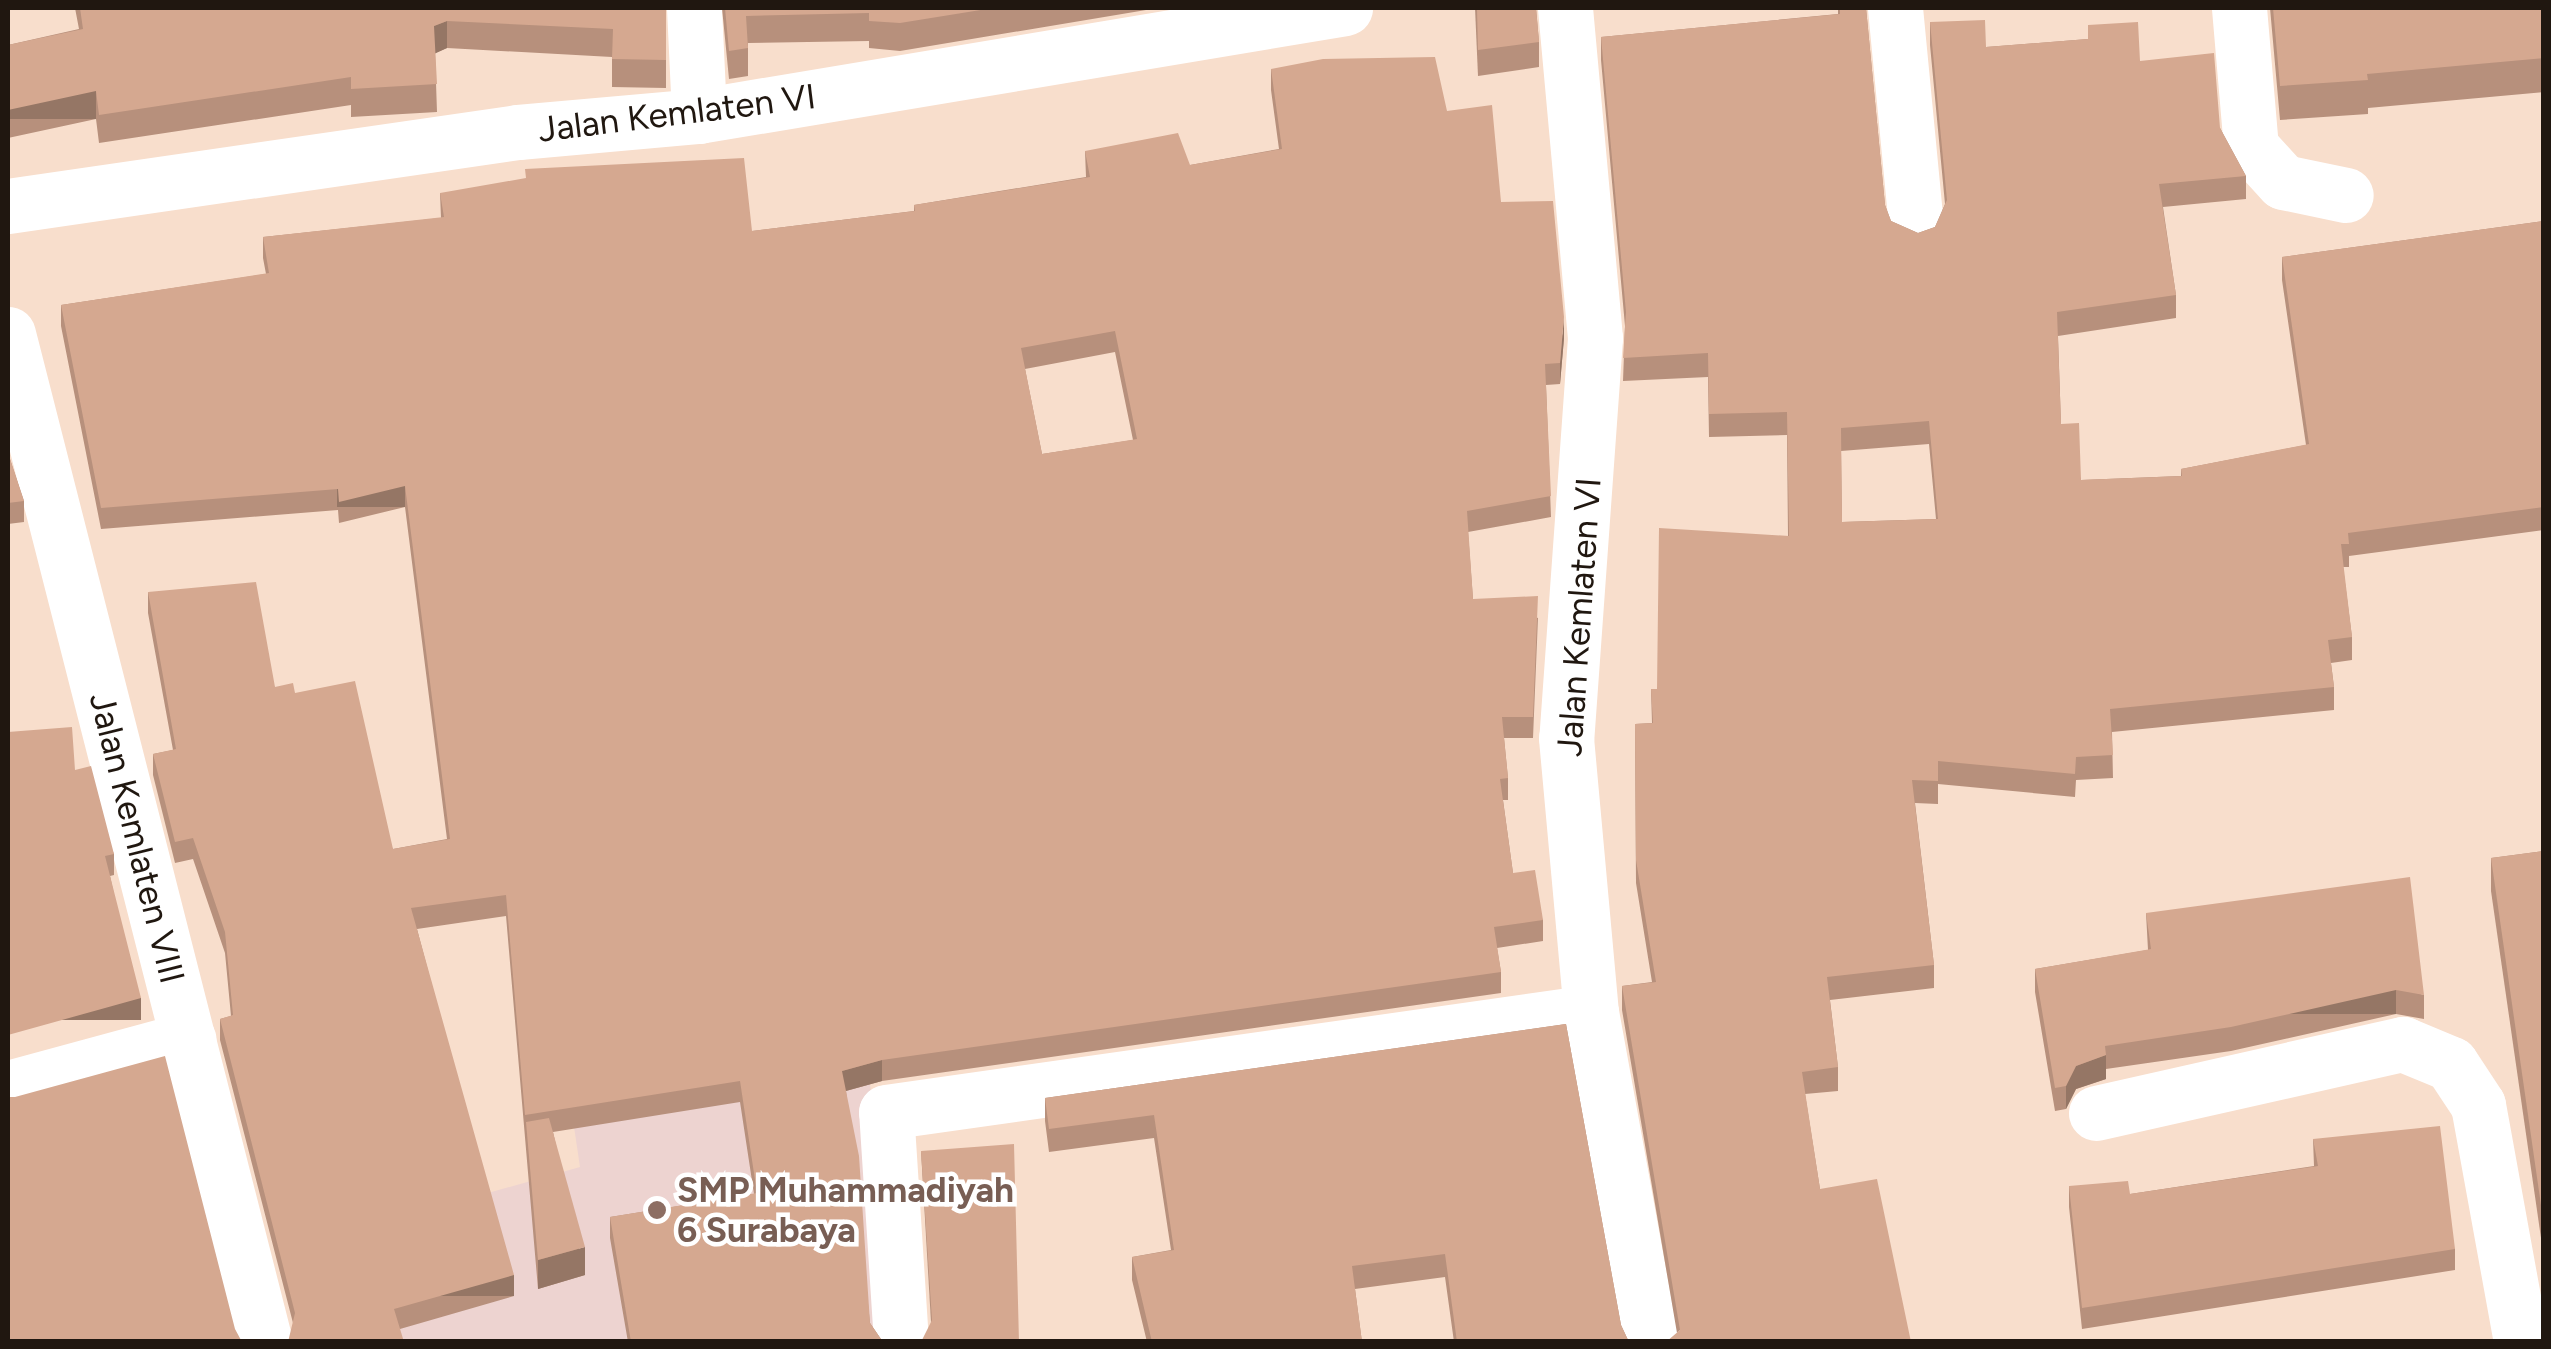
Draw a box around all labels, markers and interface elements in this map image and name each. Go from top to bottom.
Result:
street label: Jalan Kemlaten VI [536,75,818,151]
street label: Jalan Kemlaten VI [1548,476,1610,758]
street label: Jalan Kemlaten VIII [81,688,193,988]
place label: SMP Muhammadiyah 6 Surabaya [677,1169,1014,1251]
marker: SMP Muhammadiyah 6 Surabaya [646,1199,668,1221]

